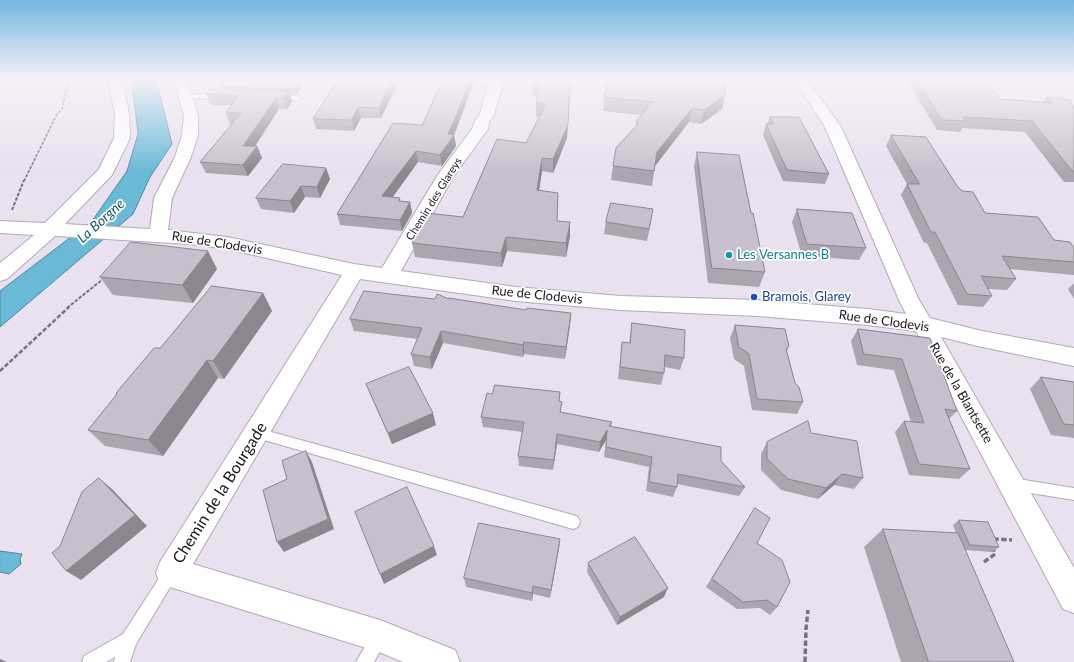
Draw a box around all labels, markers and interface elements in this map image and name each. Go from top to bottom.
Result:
street label: Chemin des Glareys [403,155,465,243]
water label: La Borgne [74,195,128,247]
street label: Rue de Clodevis [171,228,263,258]
place label: Les Versannes B [737,247,829,263]
marker: Les Versannes B [724,250,734,260]
street label: Rue de Clodevis [491,282,583,308]
place label: Bramois, Glarey [762,289,851,305]
marker: Bramois, Glarey [749,292,759,302]
street label: Rue de Clodevis [838,307,930,335]
street label: Rue de la Blantsette [926,340,996,446]
street label: Chemin de la Bourgade [169,419,271,567]

